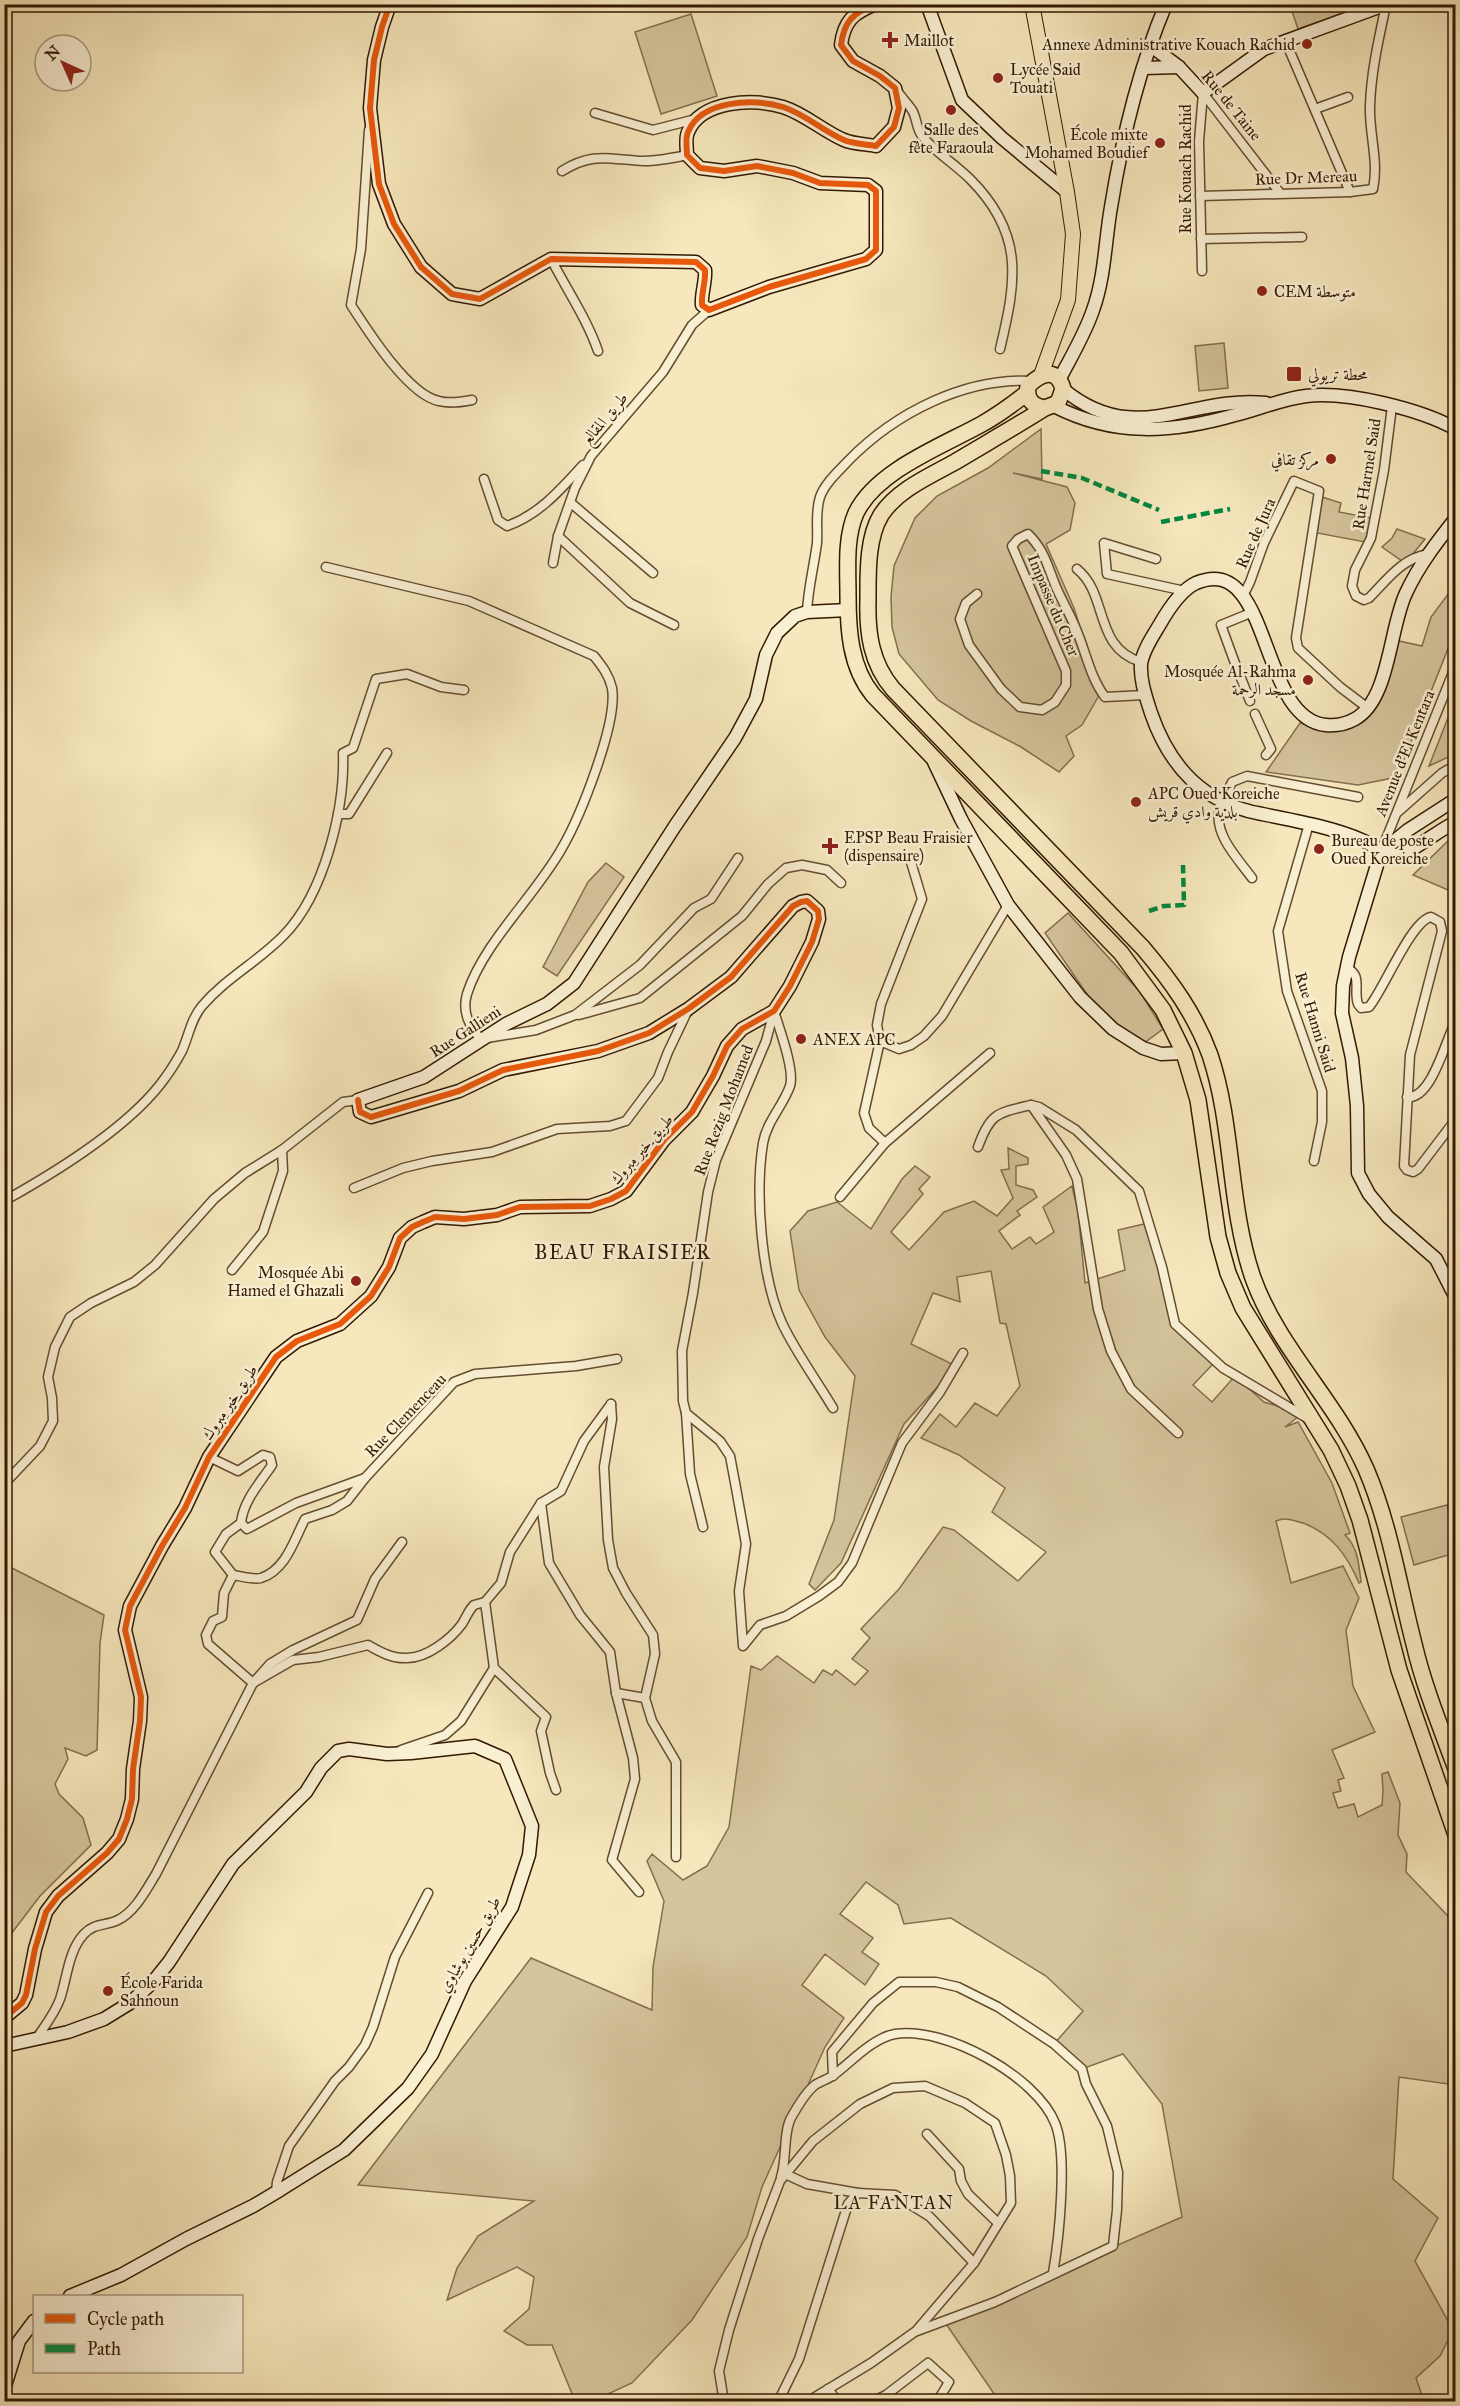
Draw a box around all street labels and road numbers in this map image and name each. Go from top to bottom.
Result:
street label: Rue de Taine [1198,67,1266,144]
street label: Rue Kouach Rachid [1176,104,1195,234]
street label: Rue Dr Mereau [1254,166,1358,189]
street label: طريق المقالع [577,388,636,452]
street label: Rue Harmel Said [1348,417,1385,531]
street label: Rue de Jura [1231,495,1280,572]
street label: Impasse du Cher [1023,551,1084,659]
street label: Avenue d'El Kentara [1370,687,1439,820]
street label: Rue Hanni Said [1291,970,1340,1075]
street label: Rue Gallieni [426,1001,505,1061]
street label: Rue Rezig Mohamed [690,1042,758,1179]
street label: طريق خير مبروك [606,1110,678,1189]
street label: طريق خير مبروك [197,1361,262,1444]
street label: Rue Clemenceau [361,1369,450,1461]
street label: طريق حسين بوشاوي [434,1893,507,1997]

